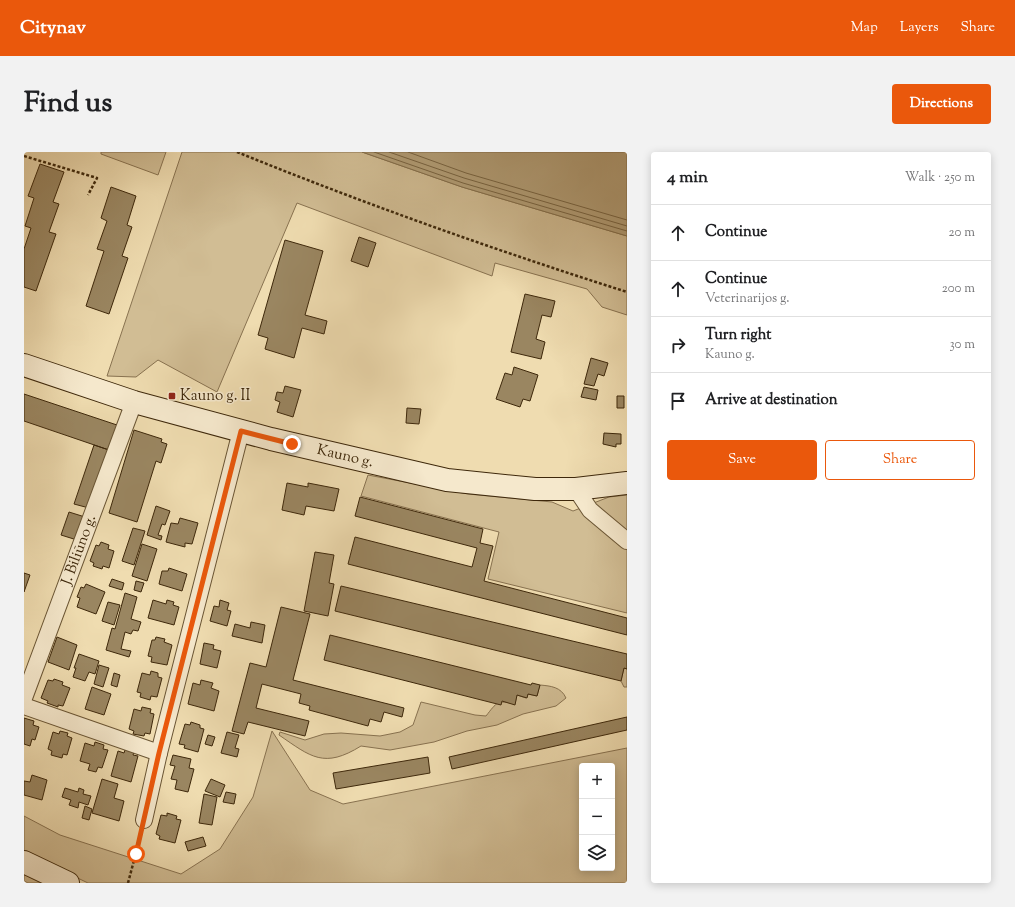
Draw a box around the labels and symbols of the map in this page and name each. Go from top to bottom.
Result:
place label: Kauno g. II [180,386,251,407]
marker: Kauno g. II [167,391,177,401]
route end [283,435,301,453]
street label: Kauno g. [315,440,375,473]
street label: J. Biliūno g. [56,512,102,589]
route start [127,845,145,863]

